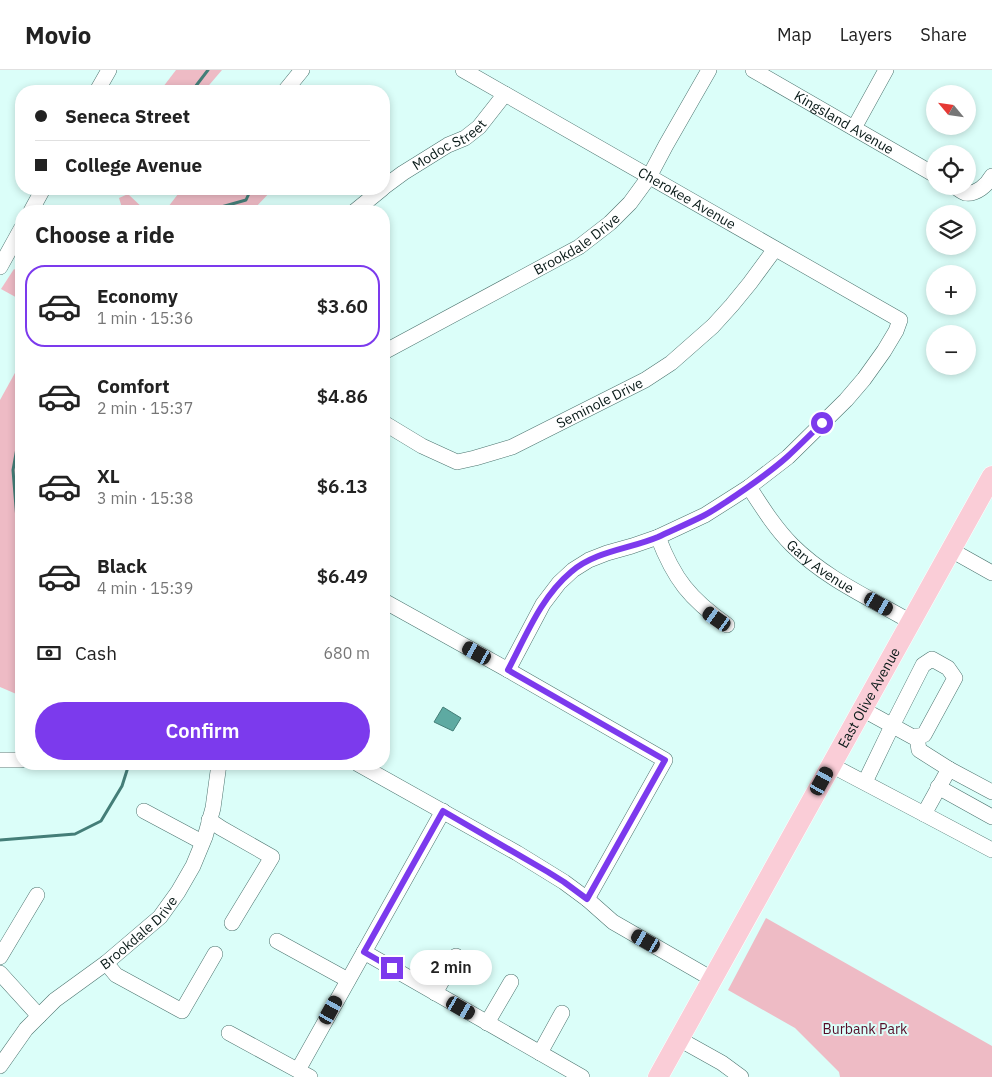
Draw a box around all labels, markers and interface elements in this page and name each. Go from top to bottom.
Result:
text: Movio [25,19,91,51]
text: Map [777,23,812,46]
text: Layers [840,23,892,46]
text: Share [920,23,967,46]
north arrow [926,85,976,135]
map controls [926,85,976,375]
street label: Kingsland Avenue [791,87,897,158]
text: Seneca Street [65,104,190,128]
street label: Modoc Street [409,116,491,174]
button: locate [926,145,976,195]
text: College Avenue [65,153,202,177]
street label: Cherokee Avenue [635,163,739,233]
button: layers [926,205,976,255]
street label: Brookdale Drive [530,209,624,279]
text: Choose a ride [35,220,175,249]
button: + [926,265,976,315]
icon: car [37,284,82,329]
text: Economy [97,284,178,308]
text: $3.60 [317,294,368,318]
text: 1 min · 15:36 [97,308,193,328]
button: − [926,325,976,375]
street label: Seminole Drive [553,373,646,432]
icon: car [37,374,82,419]
text: Comfort [97,374,170,398]
text: $4.86 [317,384,368,408]
text: 2 min · 15:37 [97,398,193,418]
route start [811,412,833,434]
icon: car [37,464,82,509]
text: XL [97,464,120,488]
text: $6.13 [317,474,368,498]
text: 3 min · 15:38 [97,488,193,508]
street label: Gary Avenue [783,536,858,597]
icon: car [37,554,82,599]
text: Black [97,554,147,578]
text: $6.49 [317,564,368,588]
text: 4 min · 15:39 [97,578,193,598]
car [862,590,895,618]
car [700,604,733,634]
icon: cash [35,639,63,667]
car [460,639,493,667]
text: Cash [75,641,117,665]
text: 680 m [323,643,370,663]
street label: East Olive Avenue [834,644,904,751]
button: Confirm [35,702,370,760]
car [808,764,835,798]
street label: Brookdale Drive [96,892,181,973]
car [629,927,662,955]
callout: 2 min [410,950,492,986]
route end [381,957,403,979]
text: 2 min [430,957,472,977]
car [317,993,344,1027]
car [444,994,477,1022]
park label: Burbank Park [823,1020,908,1038]

